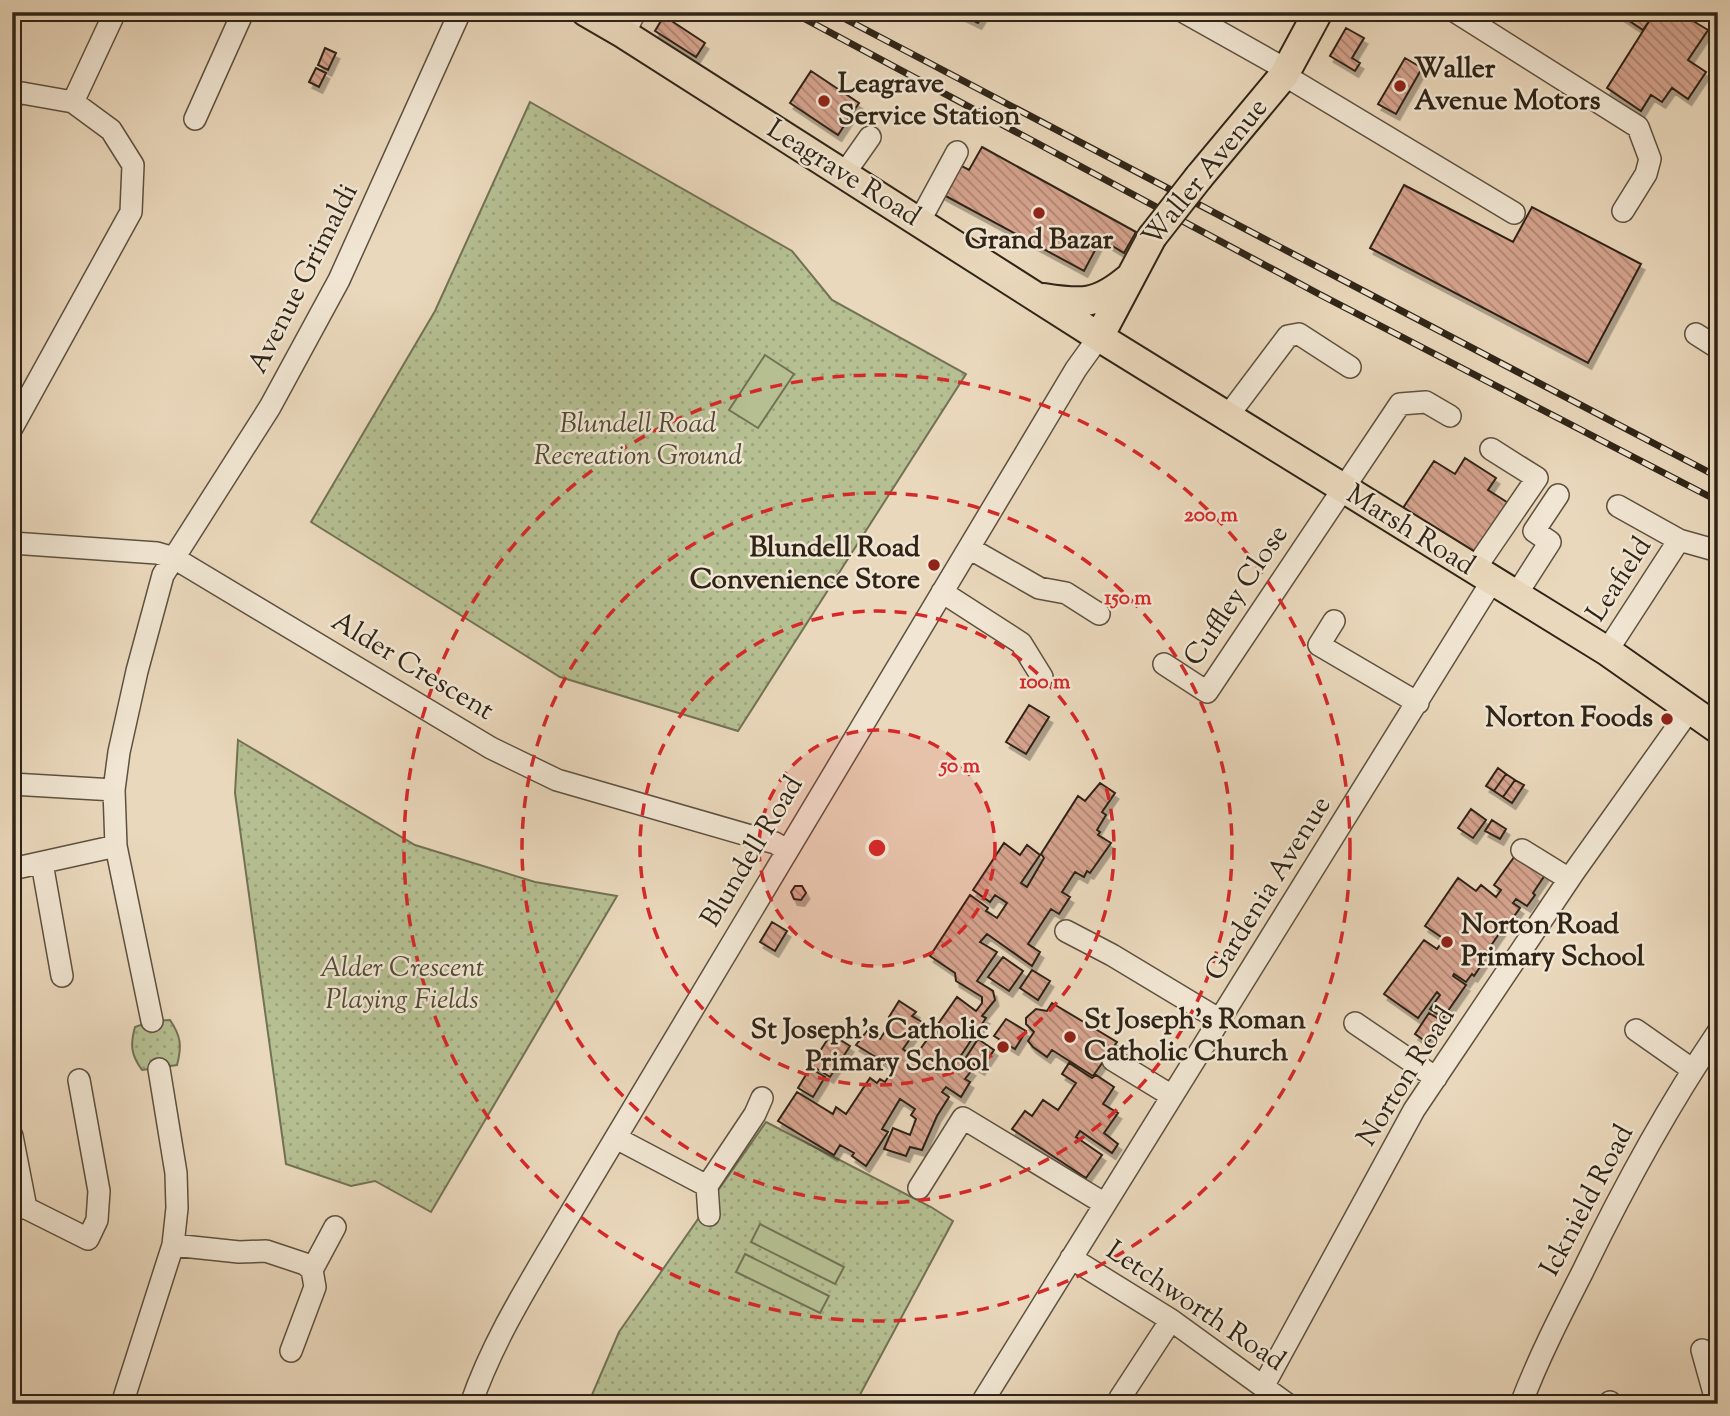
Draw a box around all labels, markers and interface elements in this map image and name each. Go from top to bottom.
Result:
place label: Waller Avenue Motors [1414,50,1600,122]
place label: Leagrave Service Station [838,65,1021,137]
marker: Waller Avenue Motors [1392,78,1408,94]
street label: Waller Avenue [1134,90,1278,256]
marker: Leagrave Service Station [816,93,832,109]
street label: Leagrave Road [758,111,928,237]
street label: Avenue Grimaldi [239,177,369,381]
marker: Grand Bazar [1031,205,1047,221]
place label: Grand Bazar [965,221,1114,261]
park label: Blundell Road Recreation Ground [534,405,742,477]
street label: Marsh Road [1338,476,1482,586]
text: 200 m [1184,501,1239,531]
street label: Cuffley Close [1175,517,1299,675]
place label: Blundell Road Convenience Store [690,529,920,601]
street label: Leafield [1578,529,1663,630]
marker: Blundell Road Convenience Store [926,557,942,573]
text: 150 m [1104,584,1152,614]
street label: Alder Crescent [323,603,501,732]
text: 100 m [1020,668,1071,698]
place label: Norton Foods [1485,699,1653,739]
marker: Norton Foods [1659,711,1675,727]
text: 50 m [938,752,981,782]
street label: Blundell Road [692,769,814,935]
street label: Gardenia Avenue [1196,789,1342,989]
centre of rings [865,836,889,860]
place label: Norton Road Primary School [1461,906,1645,978]
marker: Norton Road Primary School [1439,934,1455,950]
park label: Alder Crescent Playing Fields [320,949,484,1021]
street label: Norton Road [1348,999,1466,1155]
place label: St Joseph's Roman Catholic Church [1084,1001,1306,1073]
place label: St Joseph's Catholic Primary School [750,1011,989,1083]
marker: St Joseph's Roman Catholic Church [1062,1029,1078,1045]
marker: St Joseph's Catholic Primary School [995,1039,1011,1055]
street label: Icknield Road [1531,1118,1645,1284]
street label: Letchworth Road [1097,1232,1293,1382]

